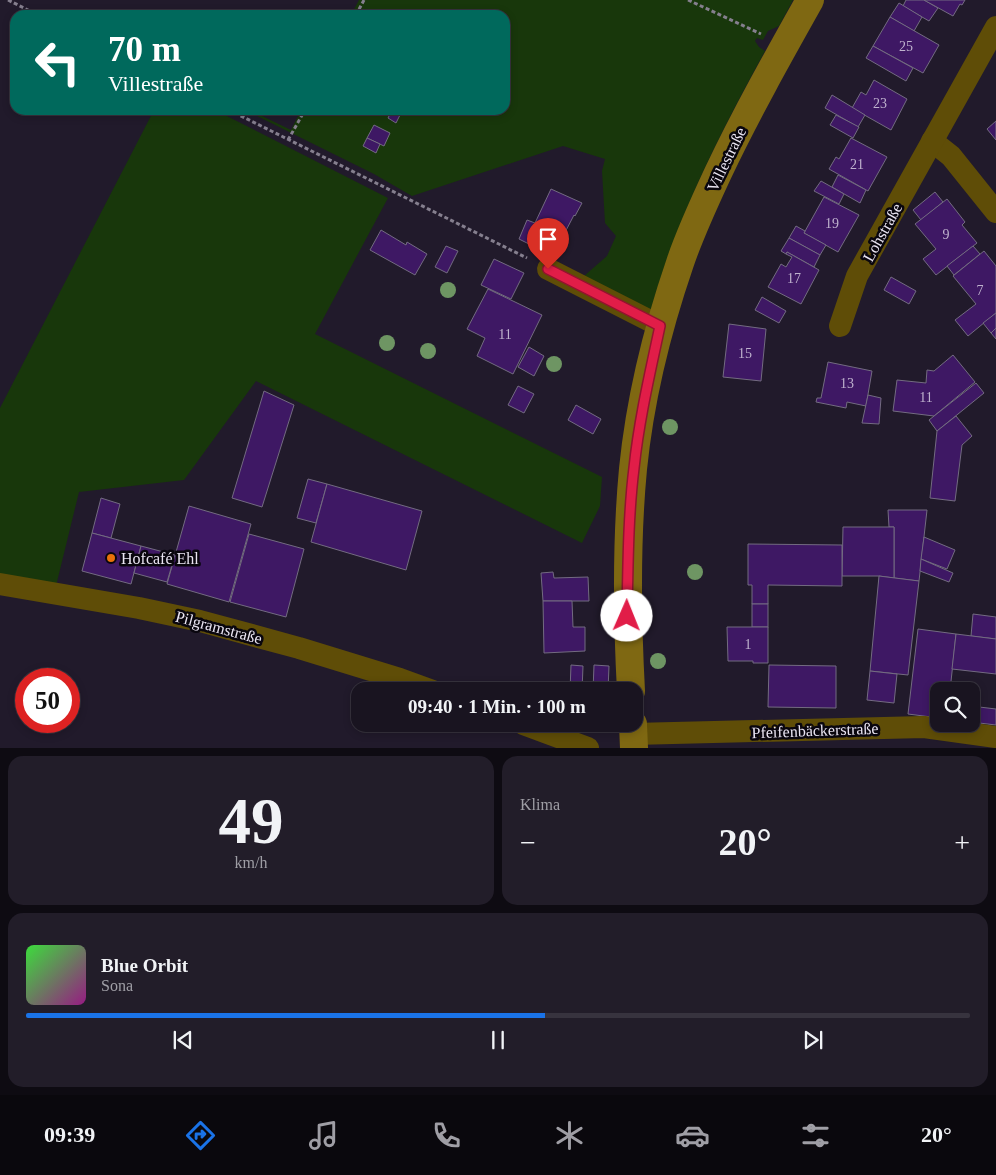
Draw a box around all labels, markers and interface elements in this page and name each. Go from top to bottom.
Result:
icon: left [25,30,90,95]
text: 70 m [108,30,181,69]
house number: 25 [899,39,913,54]
text: Villestraße [108,71,203,96]
house number: 23 [873,96,887,111]
street label: Villestraße [704,124,749,194]
house number: 21 [850,157,864,172]
street label: Lohstraße [859,200,905,264]
house number: 19 [825,216,839,231]
pin [527,218,569,269]
icon: arrive [534,225,562,253]
house number: 9 [943,227,950,242]
house number: 17 [787,271,801,286]
house number: 7 [977,283,984,298]
house number: 11 [498,327,512,342]
house number: 15 [738,346,752,361]
house number: 13 [840,376,854,391]
house number: 11 [919,390,933,405]
place label: Hofcafé Ehl [121,550,199,567]
marker: Hofcafé Ehl [105,552,117,564]
position arrow [600,589,652,641]
street label: Pilgramstraße [173,608,264,648]
house number: 1 [745,637,752,652]
speed limit sign: 50 [15,668,80,733]
map controls [930,682,980,732]
button: search [930,682,980,732]
text: 09:40 · 1 Min. · 100 m [408,696,586,717]
street label: Pfeifenbäckerstraße [751,720,879,741]
text: 49 [219,785,284,857]
text: Klima [520,796,560,813]
text: 20° [718,821,772,863]
text: − [520,827,536,858]
text: + [954,827,970,858]
text: km/h [235,854,267,871]
text: Blue Orbit [101,955,188,976]
text: Sona [101,977,133,994]
icon: previous [169,1026,197,1054]
icon: pause [484,1026,512,1054]
icon: next [799,1026,827,1054]
icon: directions [183,1118,218,1153]
icon: music [306,1118,341,1153]
icon: phone [429,1118,464,1153]
icon: climate [552,1118,587,1153]
icon: car [675,1118,710,1153]
icon: filters [798,1118,833,1153]
text: 09:39 [44,1122,95,1147]
text: 20° [921,1122,952,1147]

